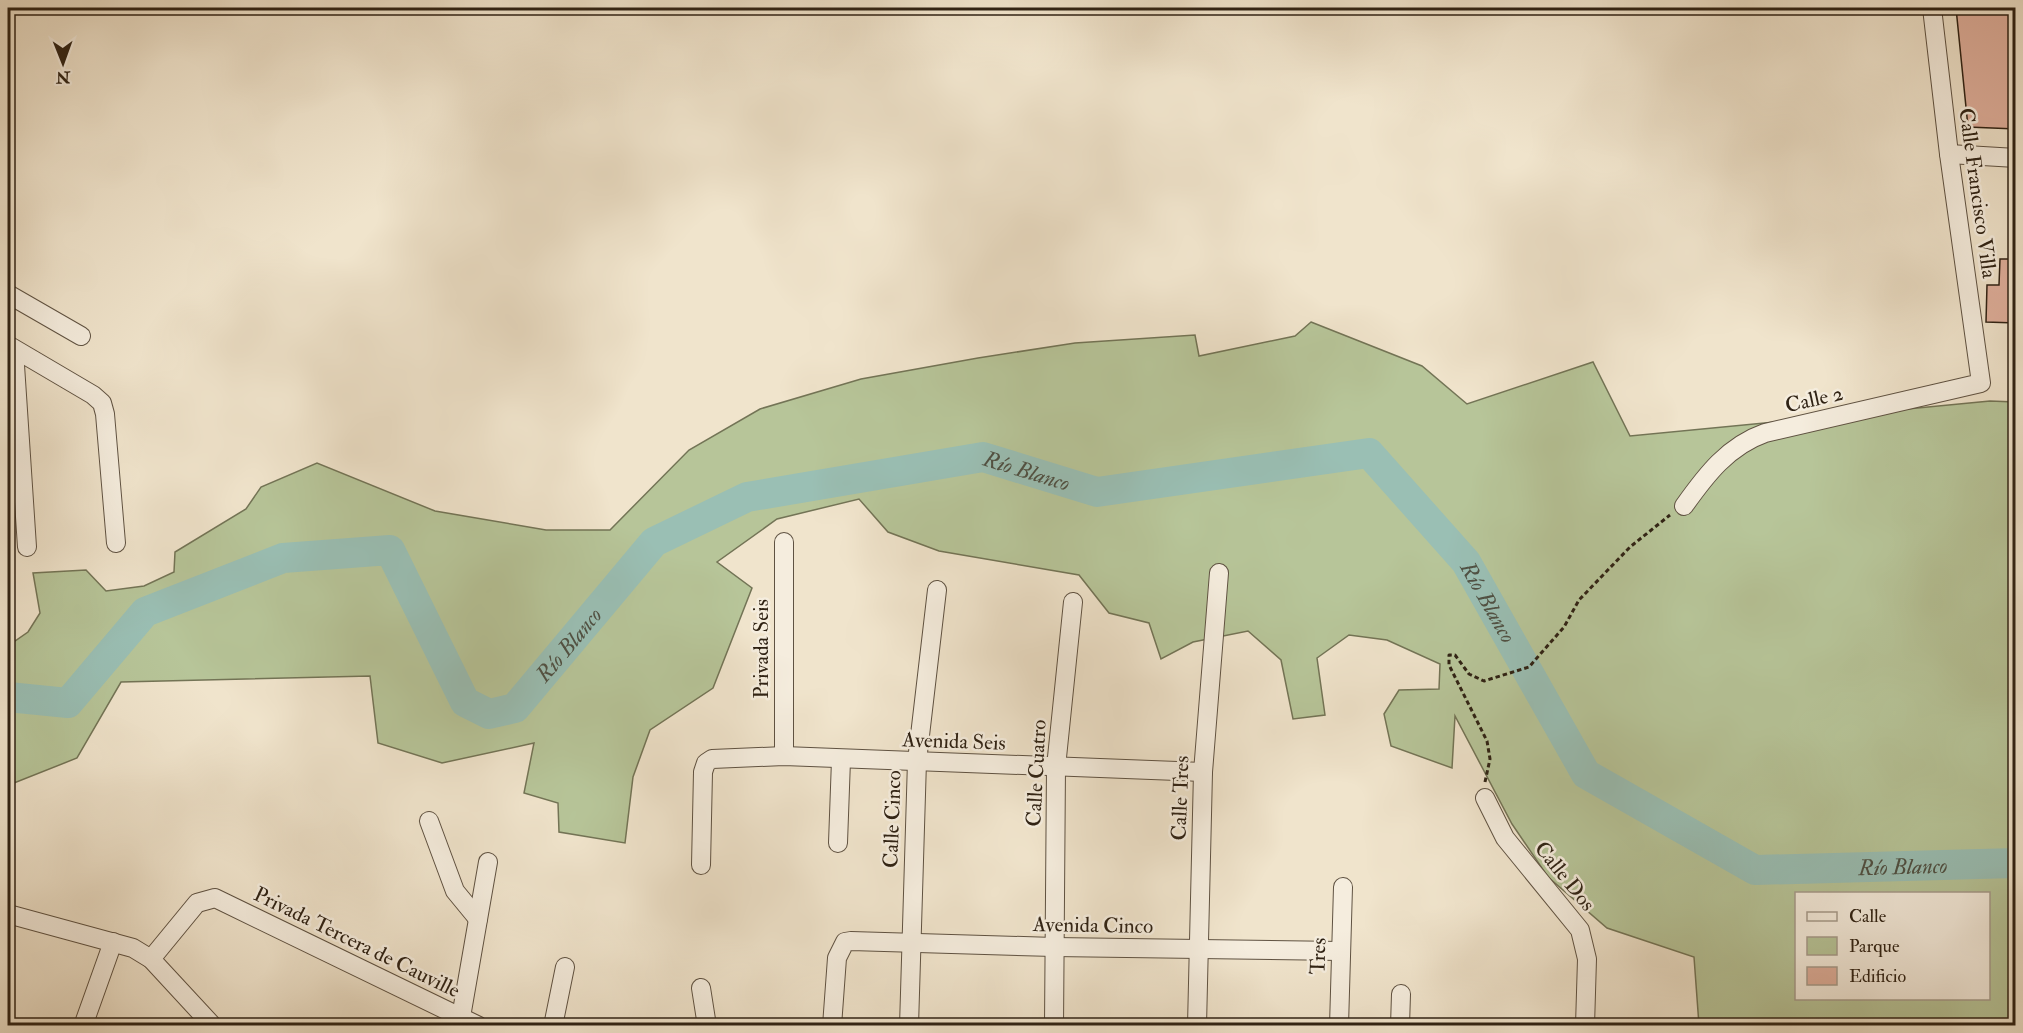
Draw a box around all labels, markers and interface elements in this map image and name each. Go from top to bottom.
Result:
north arrow [33,33,93,93]
text: N [55,67,72,87]
street label: Calle Francisco Villa [1952,106,2003,280]
street label: Calle 2 [1783,380,1846,419]
water label: Río Blanco [979,445,1073,498]
water label: Río Blanco [1453,556,1522,648]
street label: Privada Seis [748,599,775,699]
water label: Río Blanco [529,602,608,689]
street label: Calle Cuatro [1020,719,1053,827]
street label: Avenida Seis [901,726,1006,757]
street label: Calle Tres [1166,755,1195,841]
street label: Calle Cinco [877,770,908,868]
street label: Calle Dos [1528,836,1601,917]
water label: Río Blanco [1857,852,1948,882]
street label: Privada Tercera de Cauville [249,881,465,1004]
legend [1795,892,1990,1000]
text: Calle [1849,905,1887,928]
street label: Avenida Cinco [1032,911,1153,940]
text: Parque [1849,935,1900,958]
street label: Tres [1304,937,1333,975]
text: Edificio [1849,965,1906,988]

